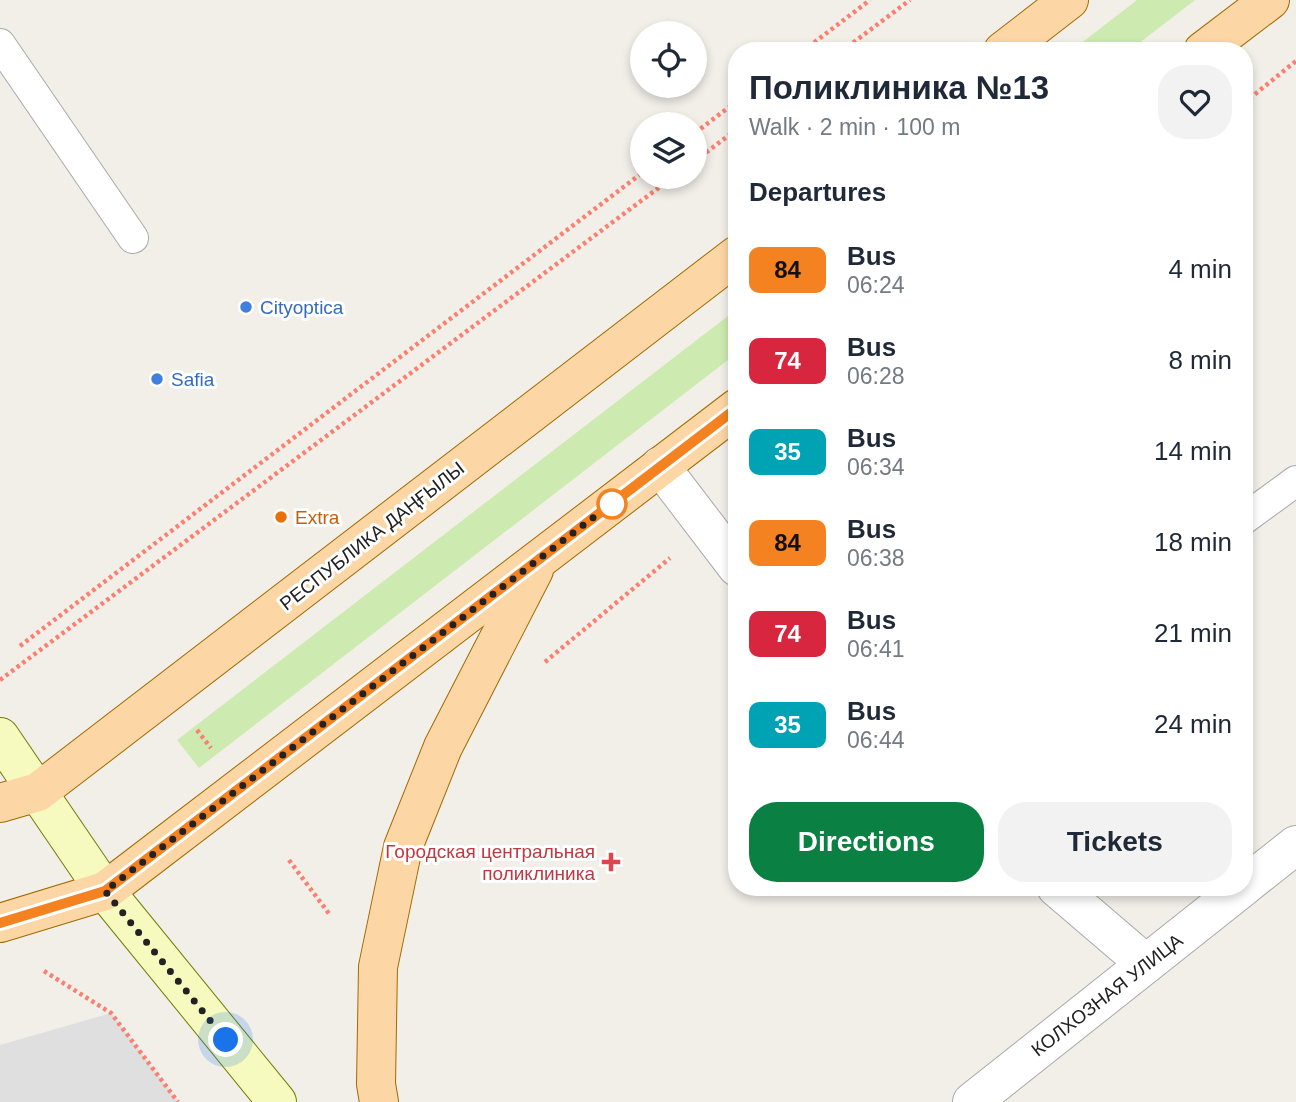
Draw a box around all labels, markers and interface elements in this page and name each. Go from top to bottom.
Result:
map controls [630,21,707,189]
button: locate [630,21,707,98]
button: heart [1158,65,1232,139]
text: Поликлиника №13 [749,69,1049,106]
button: layers [630,112,707,189]
text: Walk · 2 min · 100 m [749,114,960,140]
text: Departures [749,177,886,207]
text: Bus [847,241,896,271]
text: 4 min [1168,254,1232,284]
text: 84 [774,256,801,283]
text: 06:24 [847,272,905,298]
place label: Cityoptica [260,297,344,318]
marker: Cityoptica [238,299,254,315]
text: Bus [847,332,896,362]
text: 8 min [1168,345,1232,375]
text: 74 [774,347,801,374]
text: 06:28 [847,363,905,389]
place label: Safia [171,369,215,390]
marker: Safia [149,371,165,387]
text: Bus [847,423,896,453]
text: 14 min [1154,436,1232,466]
text: 35 [774,438,801,465]
text: 06:34 [847,454,905,480]
street label: РЕСПУБЛИКА ДАҢҒЫЛЫ [276,458,468,614]
unlabelled marker [597,489,627,519]
place label: Extra [295,507,340,528]
marker: Extra [273,509,289,525]
text: Bus [847,514,896,544]
text: 18 min [1154,527,1232,557]
text: 84 [774,529,801,556]
text: 06:38 [847,545,905,571]
text: Bus [847,605,896,635]
text: 21 min [1154,618,1232,648]
text: 74 [774,620,801,647]
text: 06:41 [847,636,905,662]
text: Bus [847,696,896,726]
text: 24 min [1154,709,1232,739]
text: 35 [774,711,801,738]
text: 06:44 [847,727,905,753]
button: Directions [749,802,984,882]
button: Tickets [998,802,1232,882]
place label: Городская центральная поликлиника [385,841,595,884]
marker: Городская центральная поликлиника [601,852,621,872]
street label: КОЛХОЗНАЯ УЛИЦА [1027,929,1187,1060]
your location [208,1022,243,1057]

